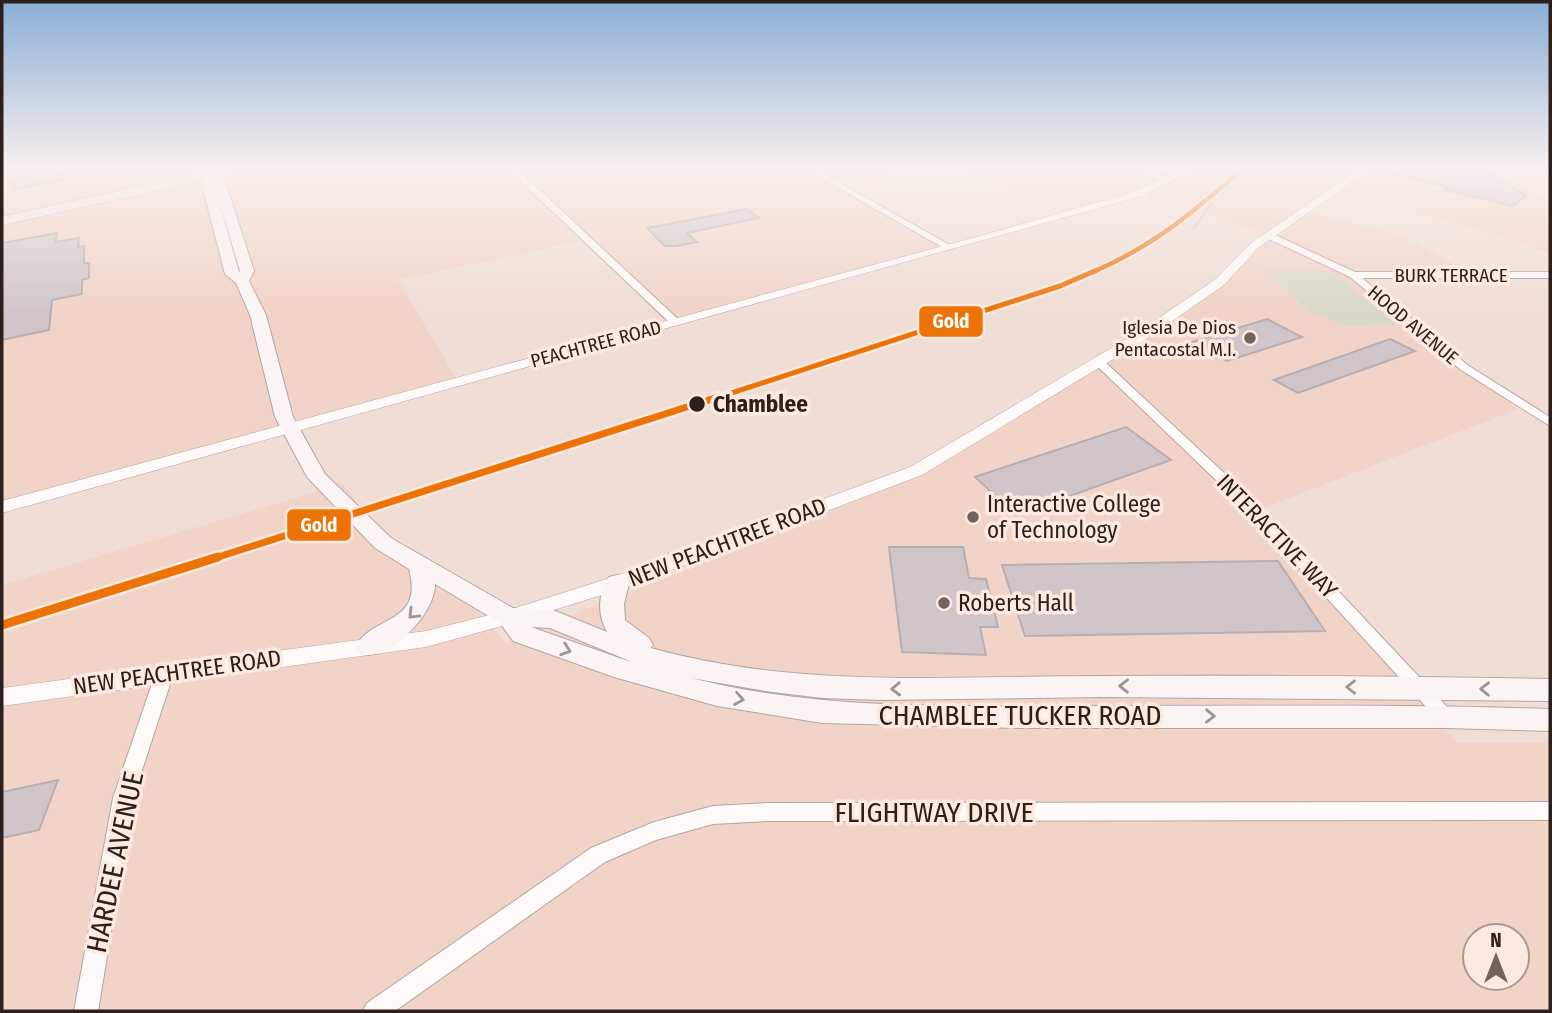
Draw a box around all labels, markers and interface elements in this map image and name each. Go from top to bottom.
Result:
street label: BURK TERRACE [1394,264,1508,287]
street label: HOOD AVENUE [1363,281,1463,369]
line badge: Gold [918,305,984,338]
text: Gold [933,310,969,333]
street label: PEACHTREE ROAD [528,316,664,372]
place label: Iglesia De Dios Pentacostal M.I. [1115,316,1236,361]
marker: Iglesia De Dios Pentacostal M.I. [1242,330,1258,346]
place label: Chamblee [713,390,808,418]
marker: Chamblee [687,394,707,414]
street label: INTERACTIVE WAY [1211,468,1344,604]
place label: Interactive College of Technology [987,490,1161,544]
street label: NEW PEACHTREE ROAD [624,491,830,593]
line badge: Gold [286,508,352,542]
marker: Interactive College of Technology [965,509,981,525]
text: Gold [301,514,337,537]
place label: Roberts Hall [958,589,1074,617]
marker: Roberts Hall [936,595,952,611]
one-way arrow [408,605,421,618]
one-way arrow [559,642,571,656]
street label: NEW PEACHTREE ROAD [71,644,283,700]
one-way arrow [1118,678,1128,694]
one-way arrow [1345,679,1356,695]
one-way arrow [890,681,901,696]
one-way arrow [1479,681,1490,696]
one-way arrow [733,691,744,706]
street label: CHAMBLEE TUCKER ROAD [878,699,1162,732]
one-way arrow [1205,709,1216,724]
street label: HARDEE AVENUE [80,768,150,956]
street label: FLIGHTWAY DRIVE [834,796,1034,829]
north arrow [1461,922,1531,992]
text: N [1490,929,1502,952]

